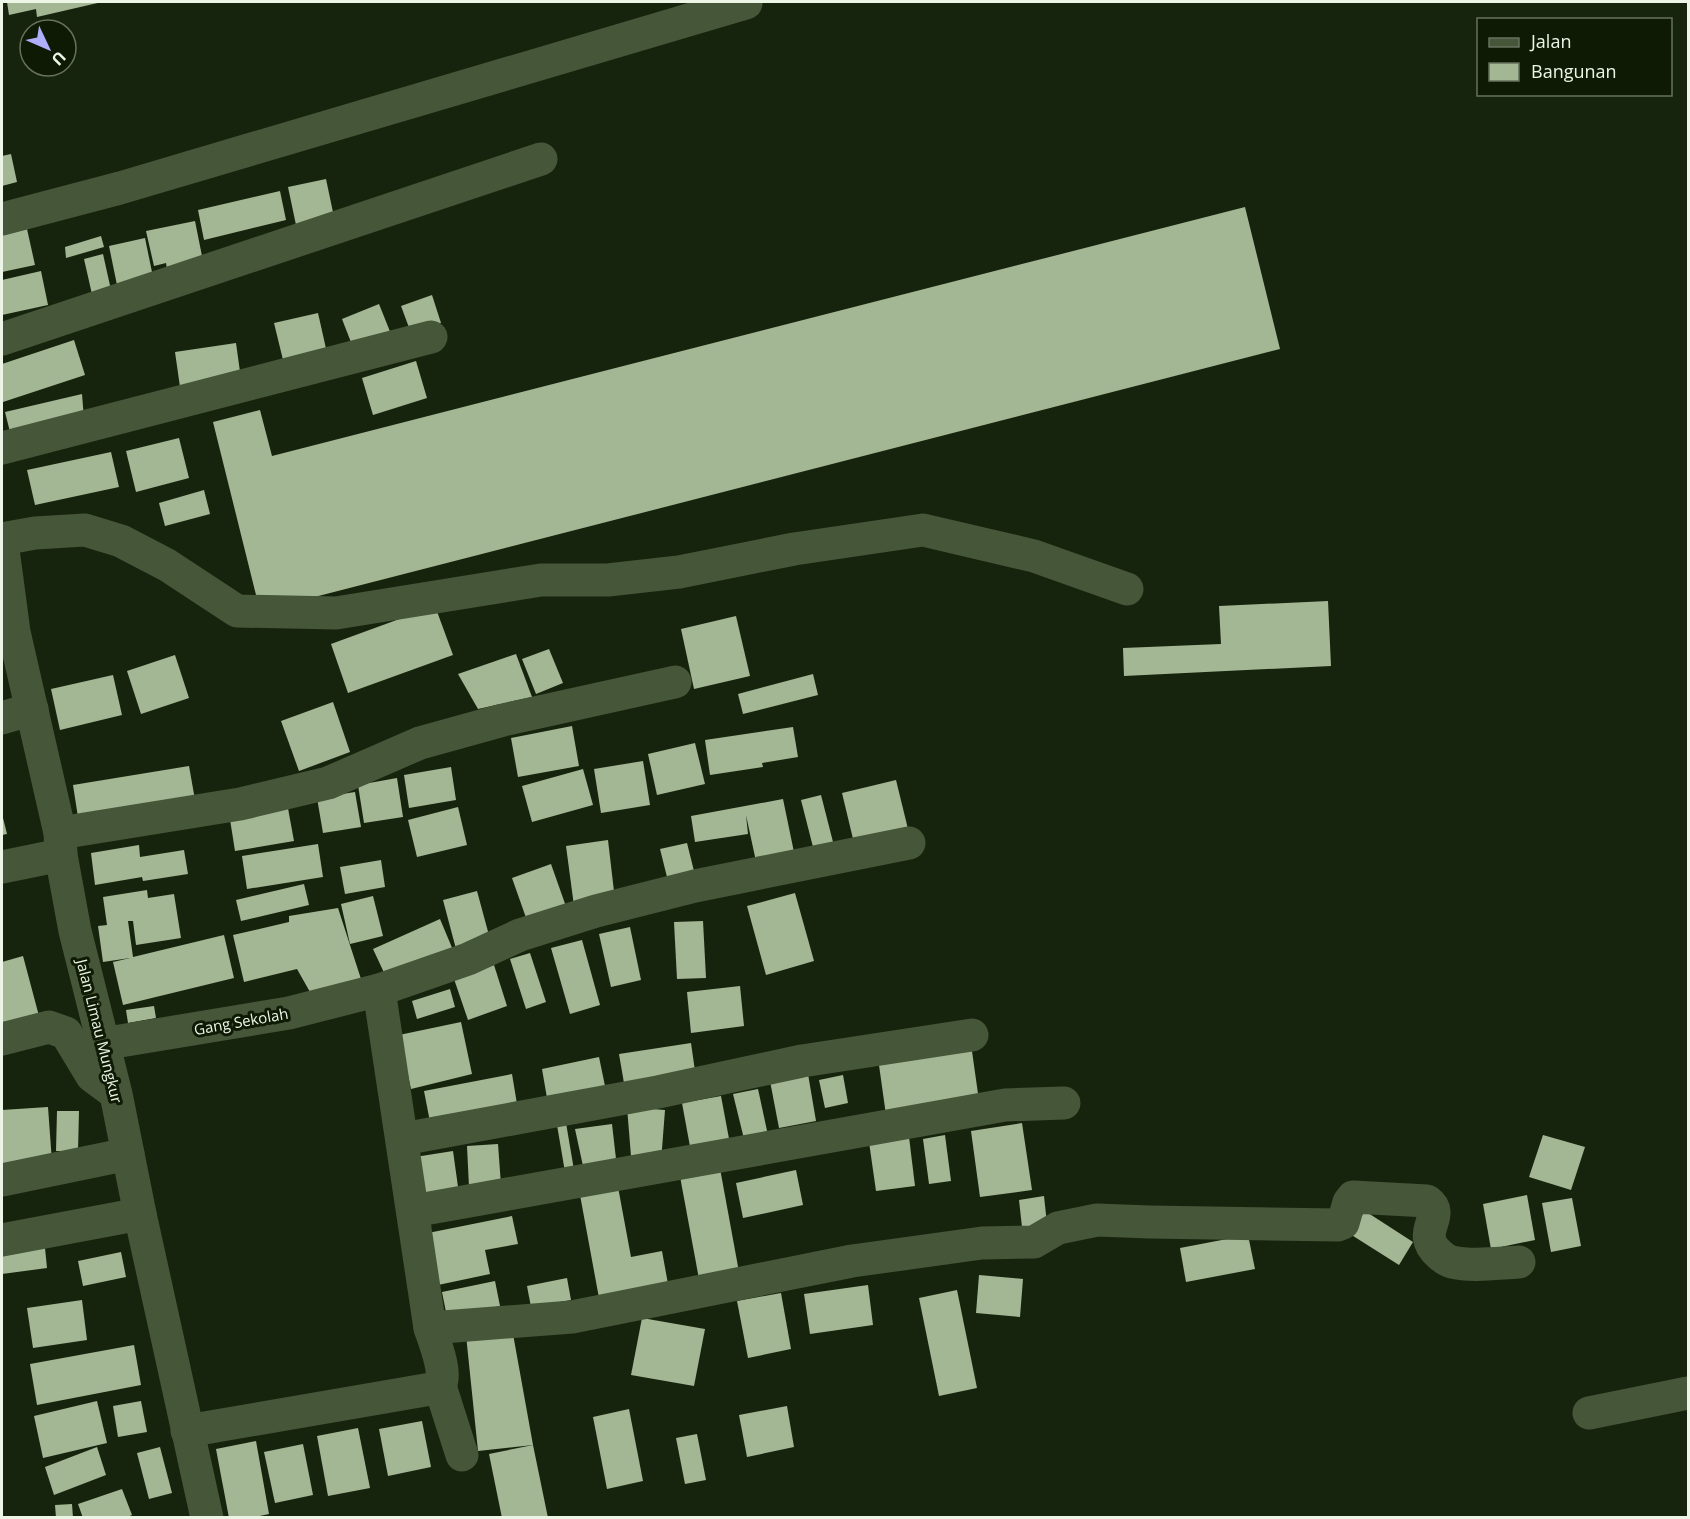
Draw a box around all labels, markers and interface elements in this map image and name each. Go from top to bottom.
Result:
north arrow [18,18,78,78]
legend [1477,18,1672,96]
text: Jalan [1529,29,1571,53]
text: U [47,46,71,70]
text: Bangunan [1531,59,1617,83]
street label: Jalan Limau Mungkur [72,955,128,1105]
street label: Gang Sekolah [192,1003,290,1039]

